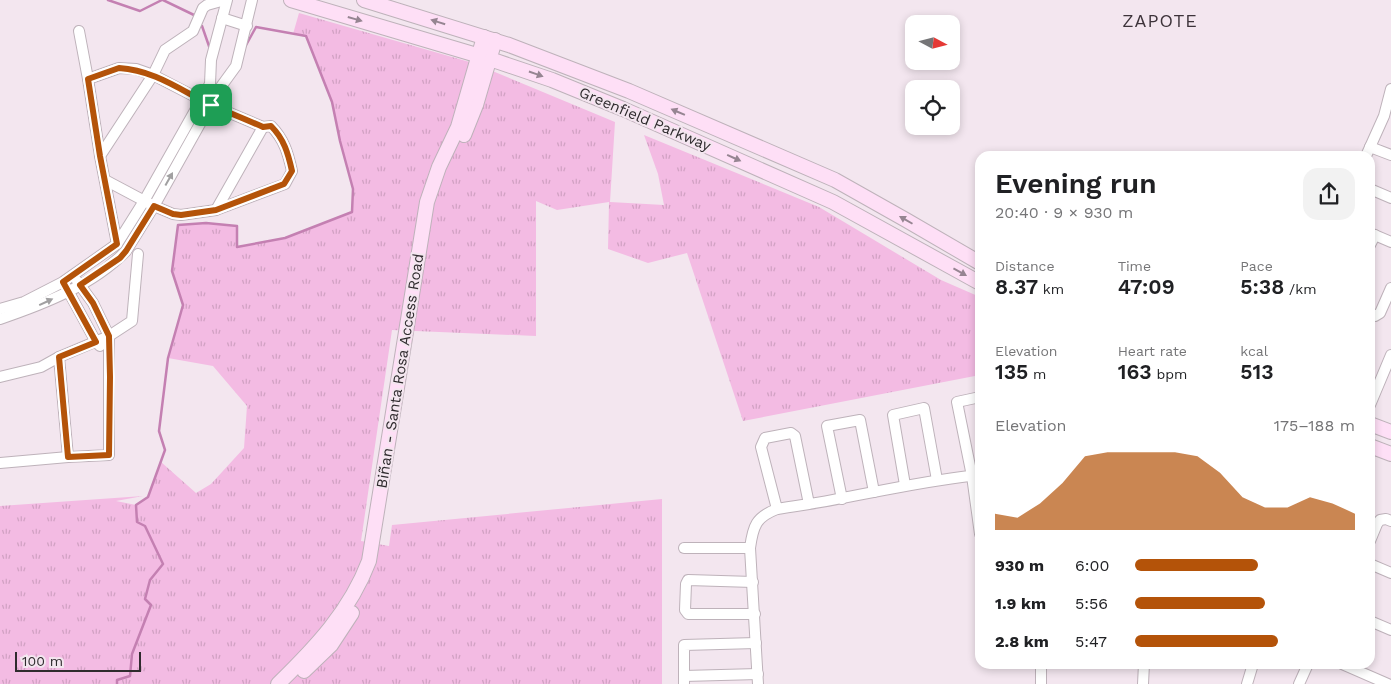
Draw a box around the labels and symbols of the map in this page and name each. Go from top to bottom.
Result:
district label: ZAPOTE [1122,10,1198,31]
one-way arrow [347,15,362,23]
north arrow [905,15,960,70]
one-way arrow [430,18,445,26]
one-way arrow [529,70,544,78]
street label: Greenfield Parkway [576,83,714,155]
pin [190,84,232,126]
one-way arrow [671,107,685,115]
one-way arrow [727,154,741,162]
one-way arrow [165,171,173,186]
one-way arrow [900,215,913,224]
street label: Biñan - Santa Rosa Access Road [373,252,427,490]
one-way arrow [953,267,966,276]
one-way arrow [39,297,53,305]
scale bar [15,649,141,672]

